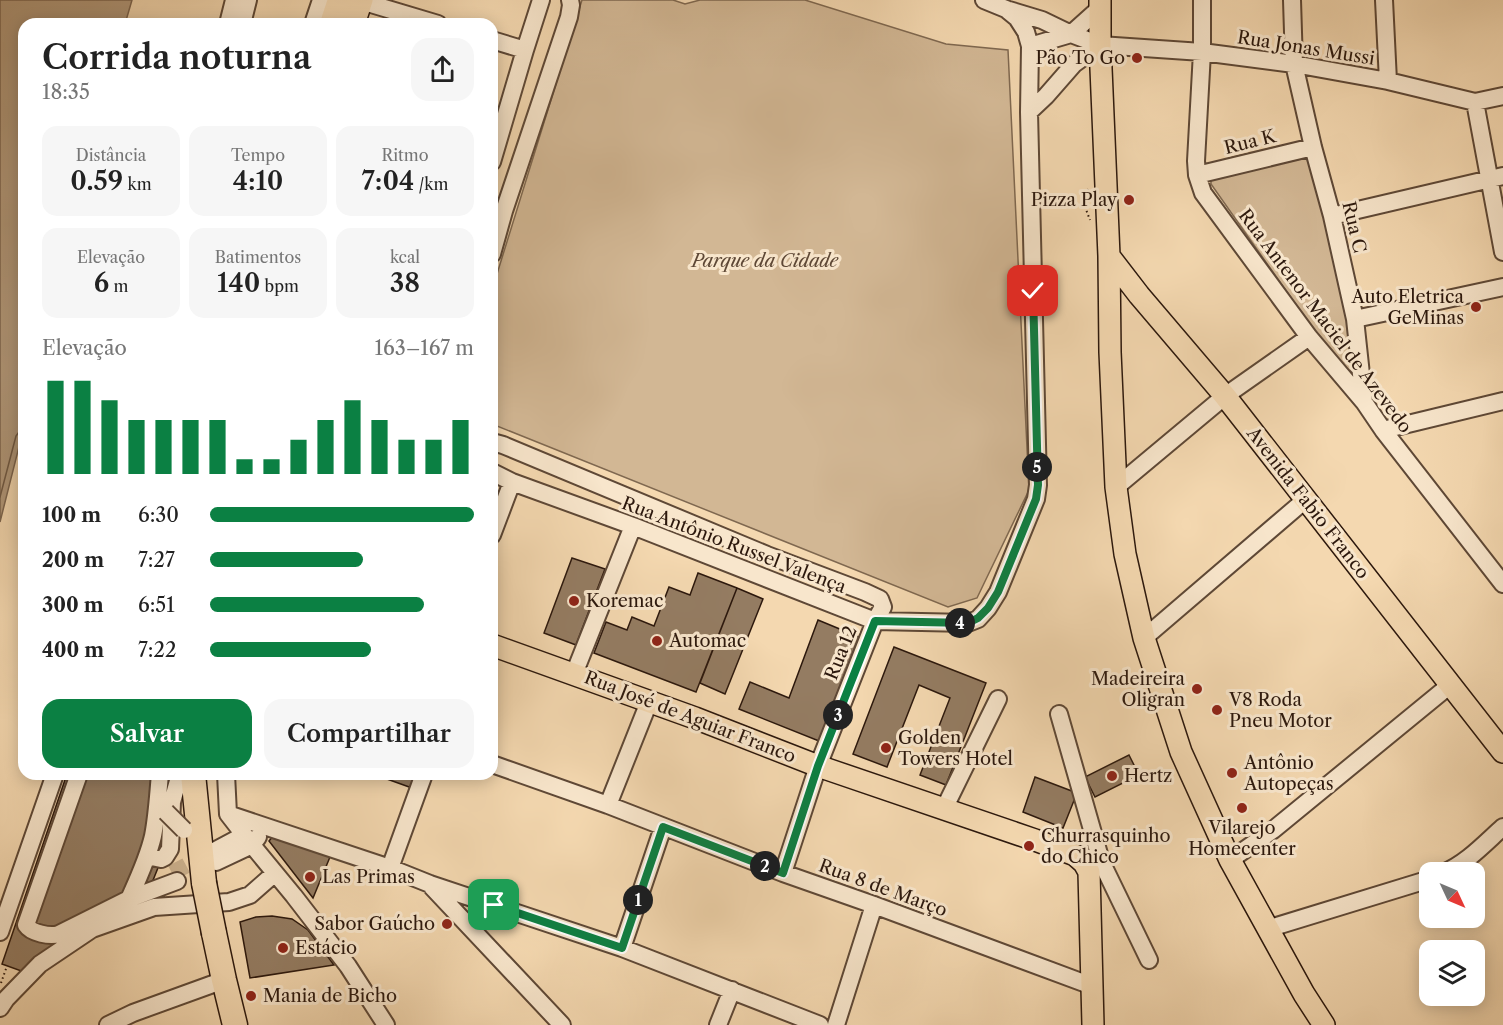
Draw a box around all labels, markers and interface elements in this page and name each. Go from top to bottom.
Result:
street label: Rua Jonas Mussi [1236,26,1377,70]
text: Corrida noturna [42,37,312,78]
button: share [411,38,474,101]
place label: Pão To Go [1035,47,1125,69]
marker: Pão To Go [1130,51,1144,65]
text: 18:35 [42,80,90,104]
street label: Rua K [1222,125,1279,159]
text: Distância [76,145,146,165]
text: Tempo [231,145,285,165]
text: Ritmo [382,145,428,165]
text: 0.59 [70,165,123,197]
text: 4:10 [233,165,283,197]
text: 7:04 [362,165,414,197]
text: km [123,174,152,194]
text: /km [414,174,448,194]
place label: Pizza Play [1031,189,1118,211]
marker: Pizza Play [1122,193,1136,207]
street label: Rua C [1337,199,1371,255]
street label: Rua Antenor Maciel de Azevedo [1234,205,1416,437]
text: Elevação [77,247,145,267]
text: Batimentos [215,247,301,267]
text: kcal [390,247,420,267]
park label: Parque da Cidade [690,250,840,272]
pin [1007,265,1058,316]
text: 6 [94,267,109,299]
text: 140 [217,267,260,299]
text: 38 [390,267,420,299]
icon: check [1016,274,1049,307]
text: m [109,276,128,296]
text: bpm [260,276,299,296]
place label: Auto Eletrica GeMinas [1350,286,1464,329]
marker: Auto Eletrica GeMinas [1469,300,1483,314]
text: Elevação [42,336,127,360]
text: 163–167 m [375,336,474,360]
street label: Avenida Fabio Franco [1241,422,1374,583]
pin: 5 [1022,452,1052,482]
text: 5 [1033,457,1041,477]
street label: Rua Antônio Russel Valença [619,492,850,598]
text: 100 m [42,503,101,527]
text: 6:30 [138,503,179,527]
text: 200 m [42,548,104,572]
text: 7:27 [138,548,175,572]
place label: Koremac [586,590,664,612]
text: 300 m [42,593,104,617]
text: 6:51 [138,593,175,617]
marker: Koremac [567,594,581,608]
pin: 4 [945,608,975,638]
text: 4 [955,613,965,633]
street label: Rua 12 [820,623,862,683]
place label: Automac [668,630,746,652]
marker: Automac [650,634,664,648]
text: 400 m [42,638,104,662]
text: 7:22 [138,638,176,662]
street label: Rua José de Aguiar Franco [581,666,799,768]
place label: Madeireira Oligran [1091,668,1186,711]
marker: Madeireira Oligran [1190,682,1204,696]
place label: V8 Roda Pneu Motor [1228,689,1332,732]
button: Salvar [42,699,252,768]
button: Compartilhar [264,699,474,768]
pin: 3 [823,700,853,730]
marker: V8 Roda Pneu Motor [1210,703,1224,717]
text: 3 [833,705,843,725]
place label: Golden Towers Hotel [898,727,1013,770]
marker: Golden Towers Hotel [879,741,893,755]
place label: Antônio Autopeças [1243,752,1334,795]
place label: Hertz [1124,765,1172,787]
marker: Antônio Autopeças [1225,766,1239,780]
marker: Hertz [1105,769,1119,783]
marker: Vilarejo Homecenter [1235,801,1249,815]
place label: Vilarejo Homecenter [1188,817,1296,860]
place label: Churrasquinho do Chico [1041,825,1171,868]
marker: Churrasquinho do Chico [1022,839,1036,853]
pin: 2 [750,851,780,881]
street label: Rua 8 de Março [816,855,950,921]
text: 2 [760,856,770,876]
north arrow [1419,862,1485,928]
map controls [1419,862,1485,1006]
place label: Las Primas [322,866,415,888]
marker: Las Primas [303,870,317,884]
pin [468,879,519,930]
pin: 1 [623,885,653,915]
icon: arrive [477,888,510,921]
text: 1 [634,890,642,910]
place label: Sabor Gaúcho [314,913,435,935]
marker: Sabor Gaúcho [440,917,454,931]
place label: Estácio [295,937,357,959]
button: layers [1419,940,1485,1006]
marker: Estácio [276,941,290,955]
place label: Mania de Bicho [263,985,397,1007]
marker: Mania de Bicho [244,989,258,1003]

